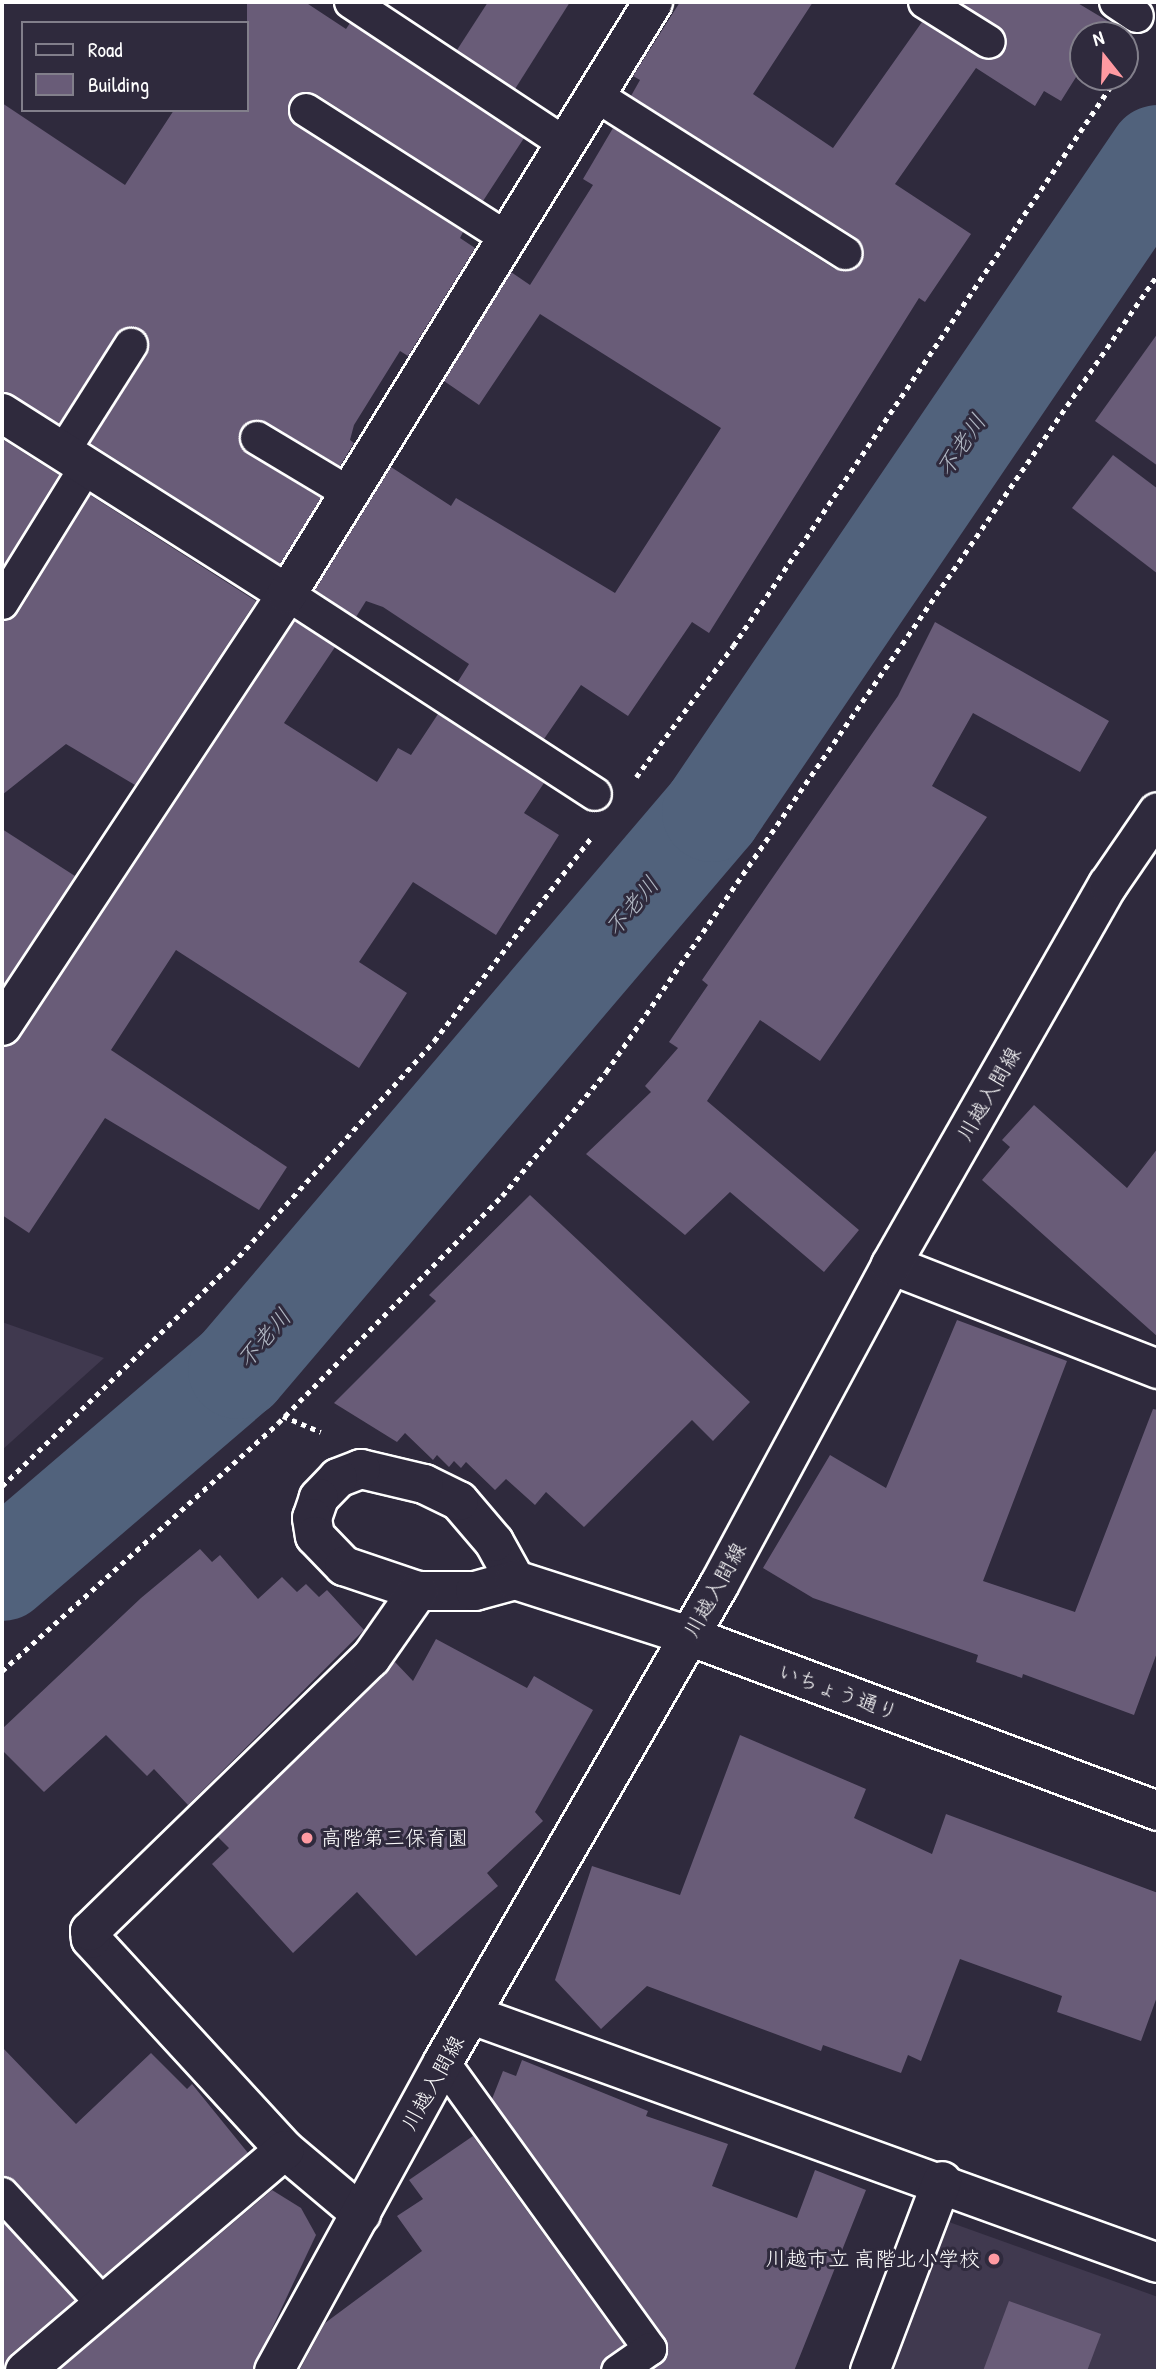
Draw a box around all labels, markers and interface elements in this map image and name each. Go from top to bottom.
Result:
legend [21,21,248,112]
north arrow [1069,21,1139,91]
text: N [1089,24,1107,52]
text: Road [88,35,122,64]
text: Building [88,70,149,99]
water label: 不老川 [930,409,992,481]
water label: 不老川 [599,871,665,941]
street label: 川越入間線 [952,1042,1026,1146]
water label: 不老川 [231,1303,297,1373]
street label: 川越入間線 [679,1538,751,1642]
street label: いちょう通り [774,1659,902,1725]
place label: 高階第三保育園 [321,1825,468,1851]
marker: 高階第三保育園 [299,1830,315,1846]
street label: 川越入間線 [397,2031,469,2135]
place label: 川越市立 高階北小学校 [765,2246,980,2272]
marker: 川越市立 高階北小学校 [986,2251,1002,2267]

